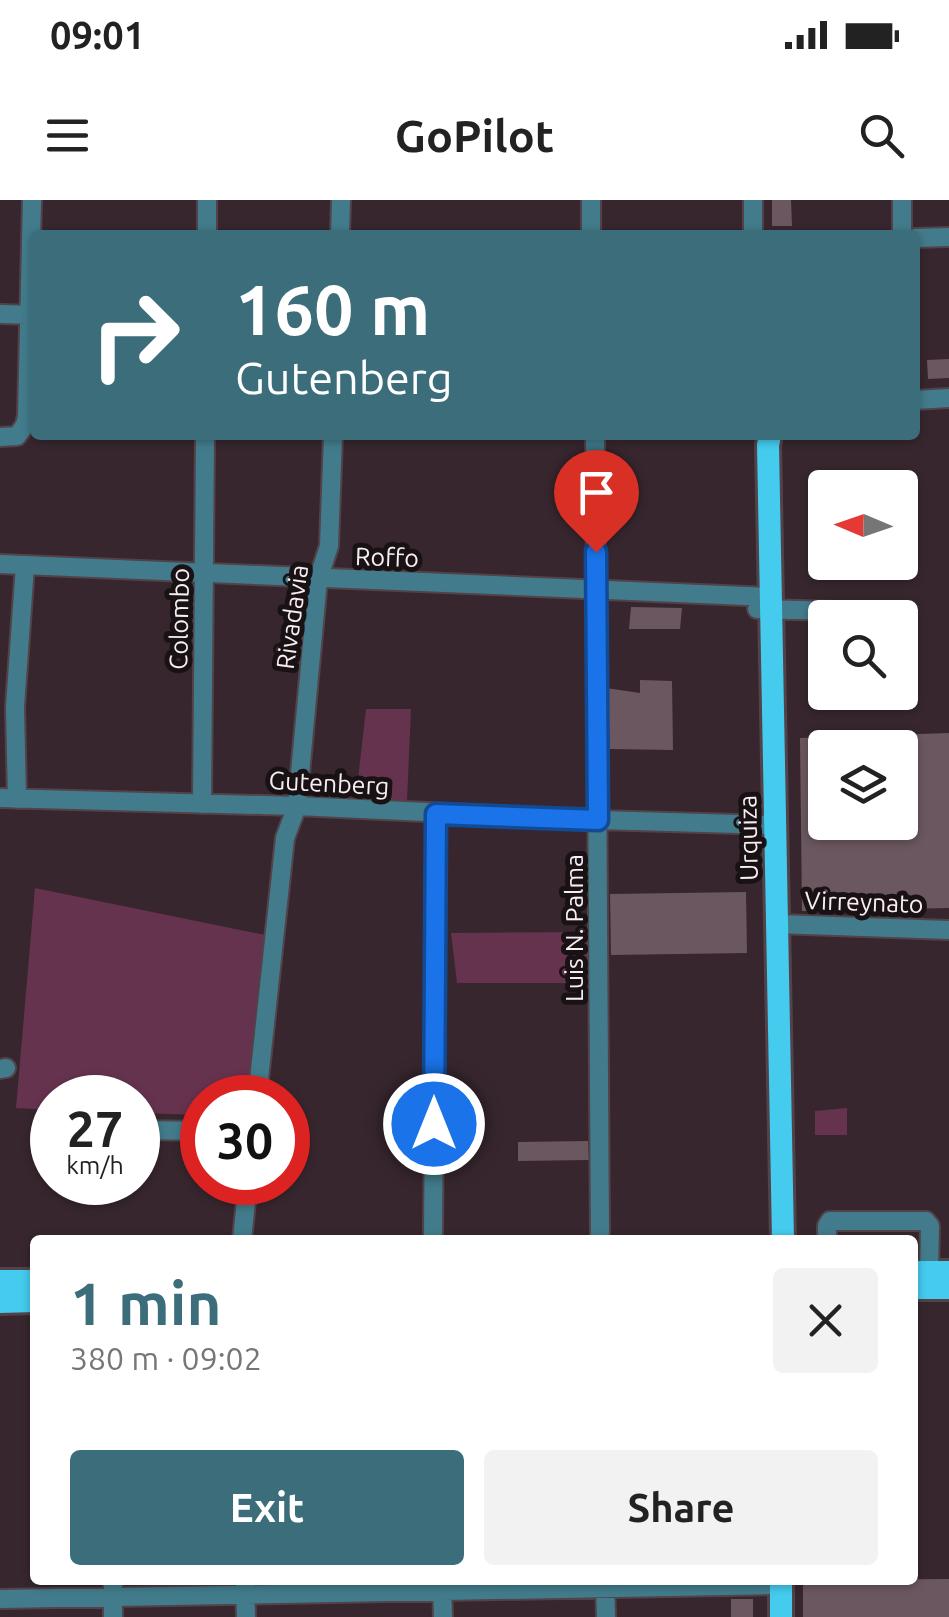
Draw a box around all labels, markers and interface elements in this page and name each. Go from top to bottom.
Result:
text: 09:01 [50,14,145,56]
icon: menu [40,108,95,163]
icon: search [854,108,909,163]
text: GoPilot [395,110,554,161]
icon: right [70,270,200,400]
text: 160 m [235,270,430,348]
text: Gutenberg [235,352,453,403]
pin [554,450,639,553]
icon: arrive [569,465,624,520]
north arrow [808,470,918,580]
map controls [808,470,918,840]
street label: Roffo [355,542,419,572]
street label: Rivadavia [271,563,313,671]
street label: Colombo [164,568,194,670]
button: search [808,600,918,710]
button: layers [808,730,918,840]
street label: Gutenberg [268,766,390,800]
street label: Urquiza [733,795,763,881]
street label: Luis N. Palma [560,854,588,1002]
street label: Virreynato [804,886,924,918]
position arrow [382,1072,486,1176]
speed limit sign: 30 [180,1075,310,1205]
text: 27 [67,1100,123,1156]
text: km/h [66,1151,124,1179]
button: close [773,1268,878,1373]
text: 1 min [70,1269,222,1336]
text: 380 m · 09:02 [70,1340,262,1376]
button: Exit [70,1450,464,1565]
button: Share [484,1450,878,1565]

